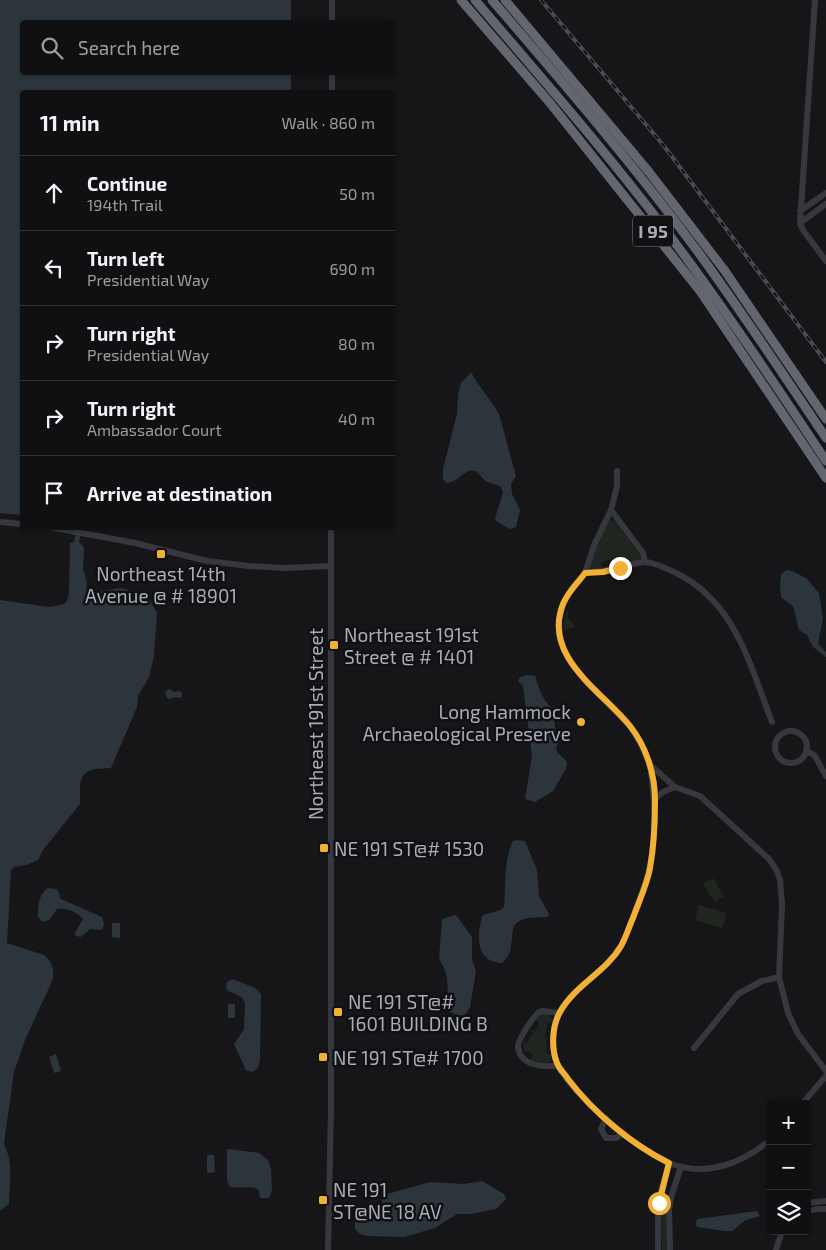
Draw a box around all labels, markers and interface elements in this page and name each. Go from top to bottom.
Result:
search box [20,20,395,75]
icon: search [38,34,66,62]
text: Search here [78,36,180,59]
text: 11 min [40,110,100,135]
text: Walk · 860 m [281,113,375,132]
text: Continue [87,172,167,195]
icon: ahead [40,179,68,207]
text: 50 m [339,184,375,203]
text: 194th Trail [87,195,163,214]
road number: I 95 [633,216,673,247]
text: Turn left [87,247,164,270]
icon: left [40,254,68,282]
text: 690 m [329,259,375,278]
text: Presidential Way [87,270,209,289]
text: Turn right [87,322,175,345]
icon: right [40,329,68,357]
text: 80 m [338,334,375,353]
text: Presidential Way [87,345,209,364]
text: Turn right [87,397,175,420]
icon: right [40,404,68,432]
text: 40 m [338,409,375,428]
text: Ambassador Court [87,420,222,439]
icon: arrive [40,479,68,507]
text: Arrive at destination [87,482,272,505]
marker: Northeast 14th Avenue @ # 18901 [155,548,167,560]
route end [609,557,632,580]
place label: Northeast 14th Avenue @ # 18901 [85,562,237,607]
place label: Northeast 191st Street @ # 1401 [344,623,479,668]
street label: Northeast 191st Street [304,628,327,820]
marker: Northeast 191st Street @ # 1401 [328,639,340,651]
place label: Long Hammock Archaeological Preserve [363,700,571,745]
marker: Long Hammock Archaeological Preserve [575,716,587,728]
place label: NE 191 ST@# 1530 [334,837,484,860]
marker: NE 191 ST@# 1530 [318,842,330,854]
place label: NE 191 ST@# 1601 BUILDING B [348,990,488,1035]
marker: NE 191 ST@# 1601 BUILDING B [332,1006,344,1018]
place label: NE 191 ST@# 1700 [333,1046,484,1069]
marker: NE 191 ST@# 1700 [317,1051,329,1063]
map controls [766,1100,811,1235]
button: + [766,1100,811,1145]
button: − [766,1145,811,1190]
place label: NE 191 ST@NE 18 AV [333,1178,442,1223]
button: layers [766,1190,811,1235]
route start [648,1192,671,1215]
marker: NE 191 ST@NE 18 AV [317,1194,329,1206]

